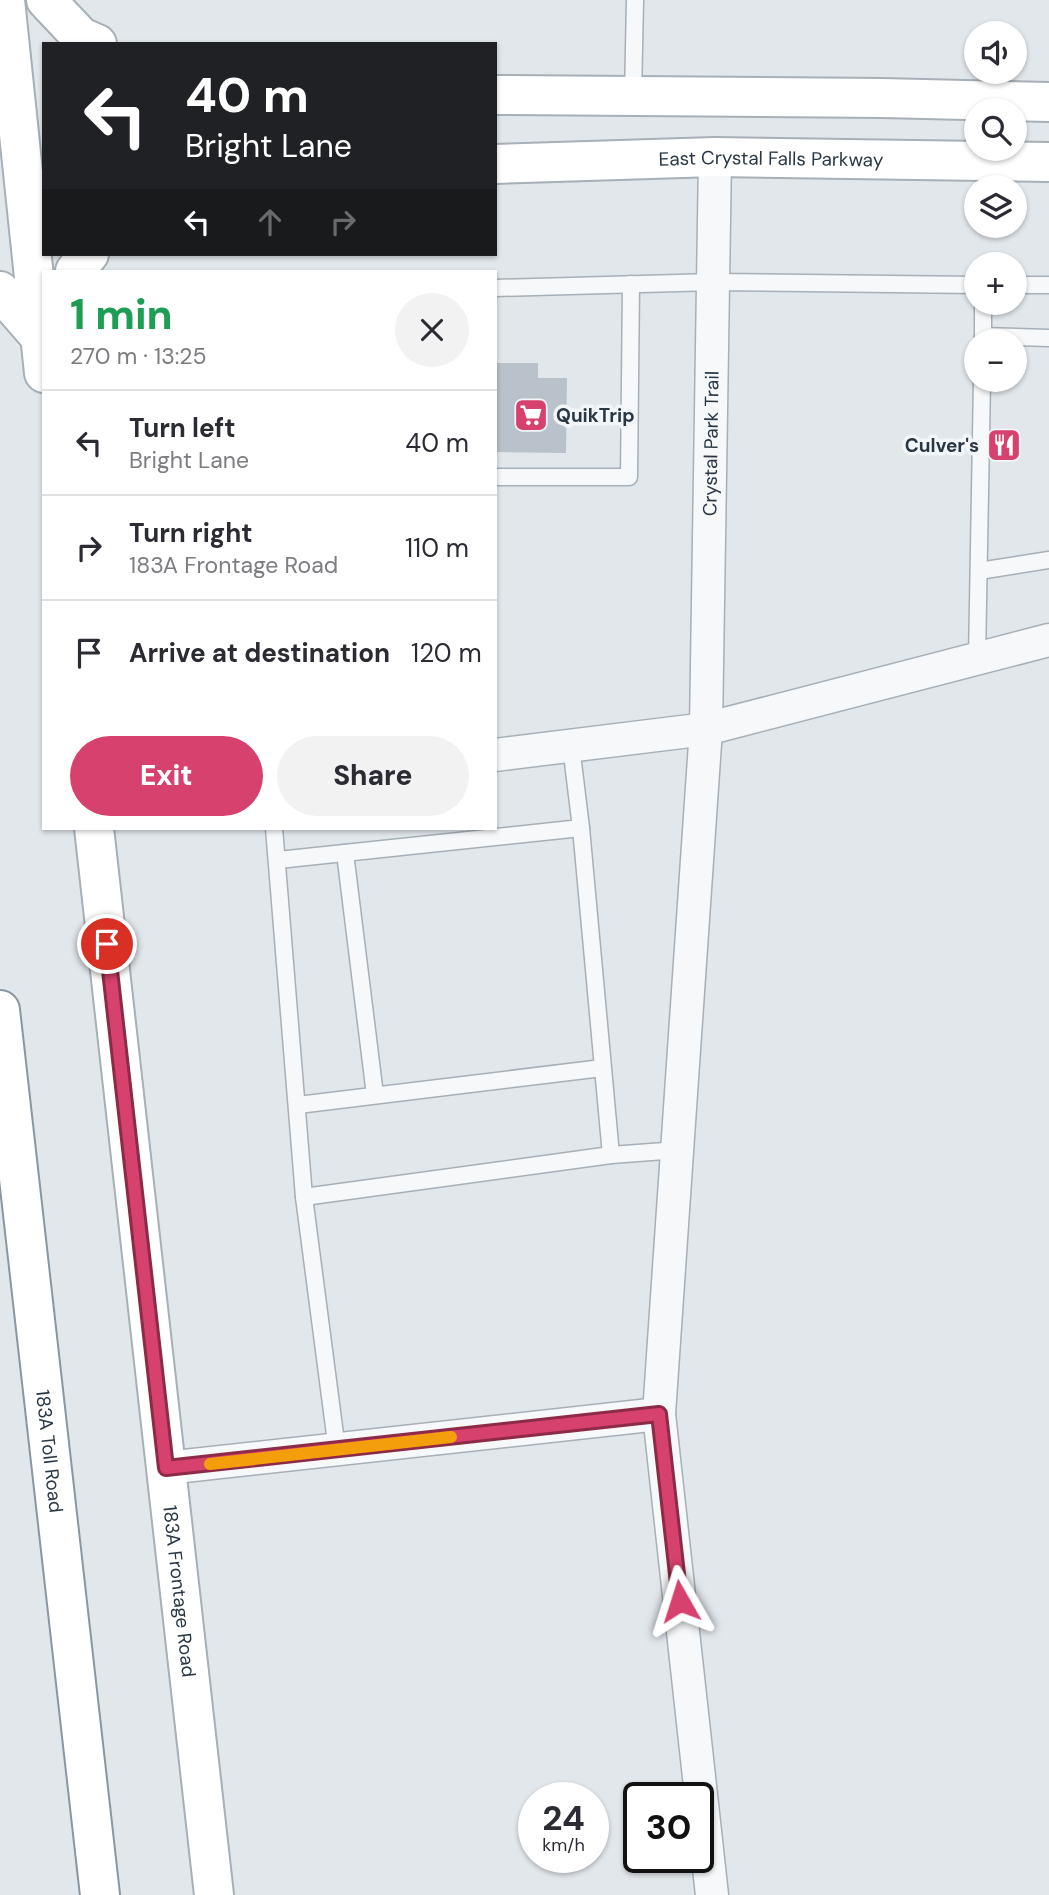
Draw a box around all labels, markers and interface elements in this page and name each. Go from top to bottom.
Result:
map controls [964,21,1027,392]
button: sound [964,21,1027,84]
text: 40 m [185,63,309,127]
icon: left [70,70,161,161]
button: search [964,98,1027,161]
text: Bright Lane [185,125,352,167]
street label: East Crystal Falls Parkway [658,145,884,173]
button: layers [964,175,1027,238]
icon: left [178,203,216,241]
icon: ahead [251,203,289,241]
icon: right [324,203,362,241]
button: + [964,252,1027,315]
text: 1 min [70,287,173,342]
button: close [395,293,469,367]
button: − [964,329,1027,392]
text: 270 m · 13:25 [70,341,207,371]
street label: Crystal Park Trail [697,371,725,516]
supermarket icon: QuikTrip [512,396,550,434]
place label: QuikTrip [556,403,635,428]
text: Turn left [129,411,236,445]
icon: left [70,424,108,462]
text: 40 m [405,426,469,460]
restaurant icon: Culver's [985,426,1023,464]
place label: Culver's [905,433,979,458]
text: Bright Lane [129,445,249,475]
text: Turn right [129,516,253,550]
icon: right [70,529,108,567]
text: 110 m [405,531,469,565]
text: 183A Frontage Road [129,550,338,580]
icon: arrive [70,634,108,672]
text: Arrive at destination [129,636,390,670]
text: 120 m [411,636,482,670]
button: Exit [70,736,263,816]
button: Share [277,736,469,816]
pin [77,914,137,974]
icon: arrive [88,925,126,963]
street label: 183A Toll Road [30,1388,69,1514]
street label: 183A Frontage Road [157,1504,201,1679]
position arrow [643,1564,717,1638]
speed limit sign: 30 [623,1782,714,1873]
text: 24 [542,1795,585,1841]
text: km/h [542,1833,585,1857]

